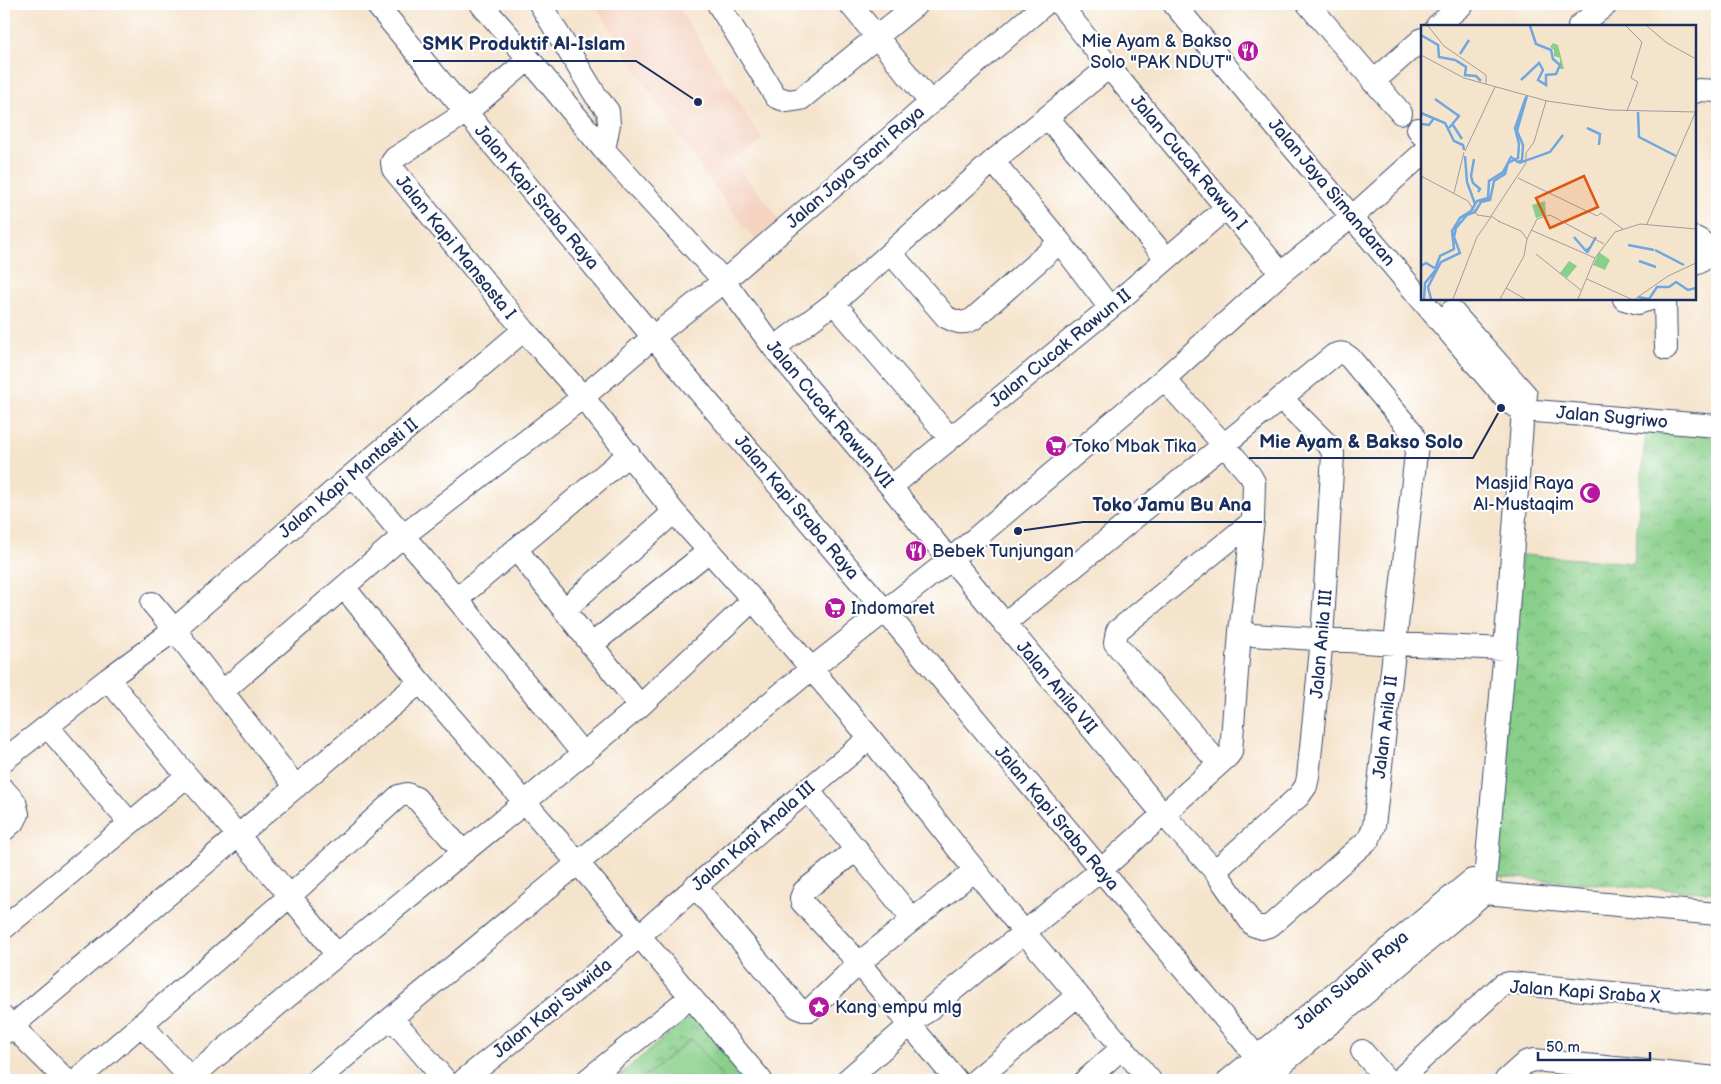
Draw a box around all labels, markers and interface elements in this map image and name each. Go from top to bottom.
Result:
inset map [1421,25,1696,300]
callout: SMK Produktif Al-Islam [413,27,636,61]
place label: Mie Ayam & Bakso Solo "PAK NDUT" [1081,31,1232,73]
text: SMK Produktif Al-Islam [423,33,626,56]
restaurant icon: Mie Ayam & Bakso Solo "PAK NDUT" [1236,39,1260,63]
street label: Jalan Cucak Rawun I [1126,90,1251,234]
street label: Jalan Jaya Srani Raya [782,102,929,233]
street label: Jalan Jaya Simandaran [1264,114,1400,270]
street label: Jalan Kapi Sraba Raya [470,121,603,274]
street label: Jalan Kapi Mansasta I [391,171,520,323]
street label: Jalan Cucak Rawun II [985,285,1135,412]
street label: Jalan Cucak Rawun VII [762,336,898,492]
street label: Jalan Sugriwo [1555,402,1669,433]
street label: Jalan Kapi Mantasti II [274,414,422,543]
callout: Mie Ayam & Bakso Solo [1249,424,1473,458]
street label: Jalan Kapi Sraba Raya [730,431,863,584]
text: Mie Ayam & Bakso Solo [1259,431,1463,454]
supermarket icon: Toko Mbak Tika [1044,434,1068,458]
place label: Toko Mbak Tika [1072,436,1197,457]
place label: Masjid Raya Al-Mustaqim [1473,473,1574,515]
mosque icon: Masjid Raya Al-Mustaqim [1578,481,1602,505]
callout: Toko Jamu Bu Ana [1083,488,1262,522]
text: Toko Jamu Bu Ana [1092,494,1252,517]
restaurant icon: Bebek Tunjungan [904,539,928,563]
place label: Bebek Tunjungan [932,541,1074,562]
street label: Jalan Anila III [1306,589,1337,699]
supermarket icon: Indomaret [823,596,847,620]
place label: Indomaret [851,598,935,619]
street label: Jalan Anila VII [1012,637,1101,738]
street label: Jalan Anila II [1369,674,1402,780]
street label: Jalan Kapi Sraba Raya [990,742,1123,895]
street label: Jalan Kapi Anala III [687,777,819,896]
street label: Jalan Subali Raya [1290,926,1413,1034]
street label: Jalan Kapi Suwida [489,954,616,1063]
street label: Jalan Kapi Sraba X [1509,977,1662,1008]
place icon: Kang empu mlg [807,995,831,1019]
place label: Kang empu mlg [835,997,962,1018]
scale bar [1538,1029,1651,1061]
text: 50 m [1546,1038,1580,1057]

